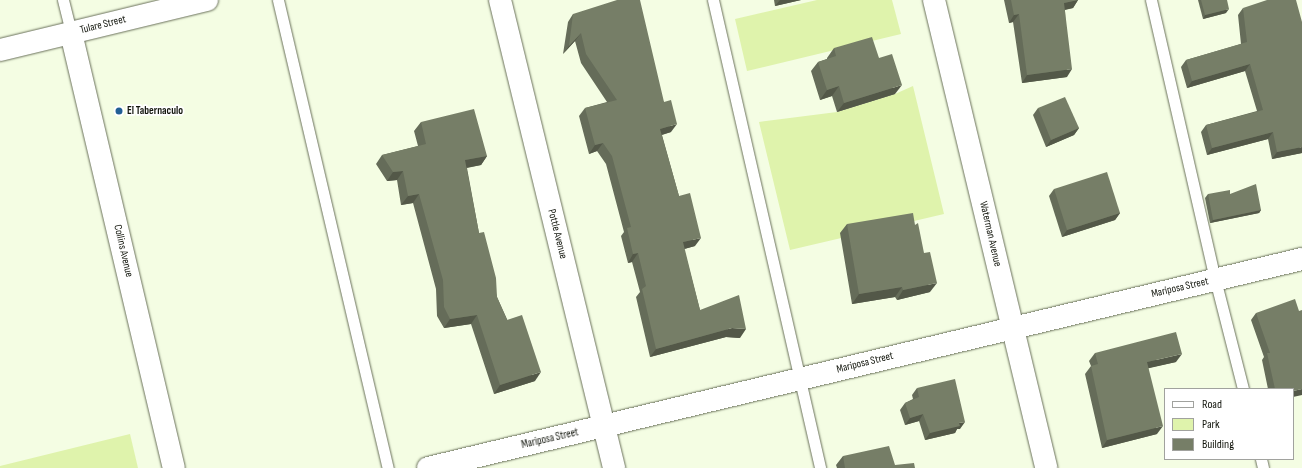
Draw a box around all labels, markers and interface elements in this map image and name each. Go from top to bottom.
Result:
street label: Tulare Street [79,13,127,37]
place label: El Tabernaculo [127,104,183,118]
marker: El Tabernaculo [114,106,124,116]
street label: Waterman Avenue [976,200,1004,268]
street label: Pottle Avenue [544,208,570,260]
street label: Collins Avenue [111,223,135,279]
street label: Mariposa Street [1150,275,1210,301]
street label: Mariposa Street [835,350,895,376]
legend [1164,388,1294,460]
text: Road [1202,397,1222,412]
text: Park [1202,417,1220,432]
street label: Mariposa Street [520,426,580,452]
text: Building [1202,437,1234,452]

